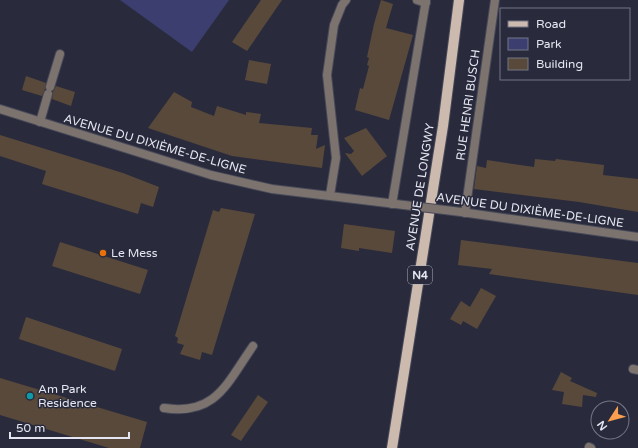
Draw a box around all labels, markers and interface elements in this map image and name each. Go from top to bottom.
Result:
legend [500,8,630,80]
text: Road [536,17,566,31]
text: Park [536,37,562,51]
street label: RUE HENRI BUSCH [453,49,483,161]
text: Building [536,57,583,71]
street label: AVENUE DU DIXIÈME-DE-LIGNE [62,111,248,177]
street label: AVENUE DE LONGWY [403,122,437,252]
street label: AVENUE DU DIXIÈME-DE-LIGNE [435,190,625,230]
place label: Le Mess [111,246,158,260]
marker: Le Mess [98,248,108,258]
road number: N4 [408,266,432,284]
place label: Am Park Residence [38,382,97,410]
marker: Am Park Residence [25,391,35,401]
north arrow [590,400,630,440]
scale bar [10,414,129,440]
text: N [594,418,610,433]
text: 50 m [16,421,45,435]

